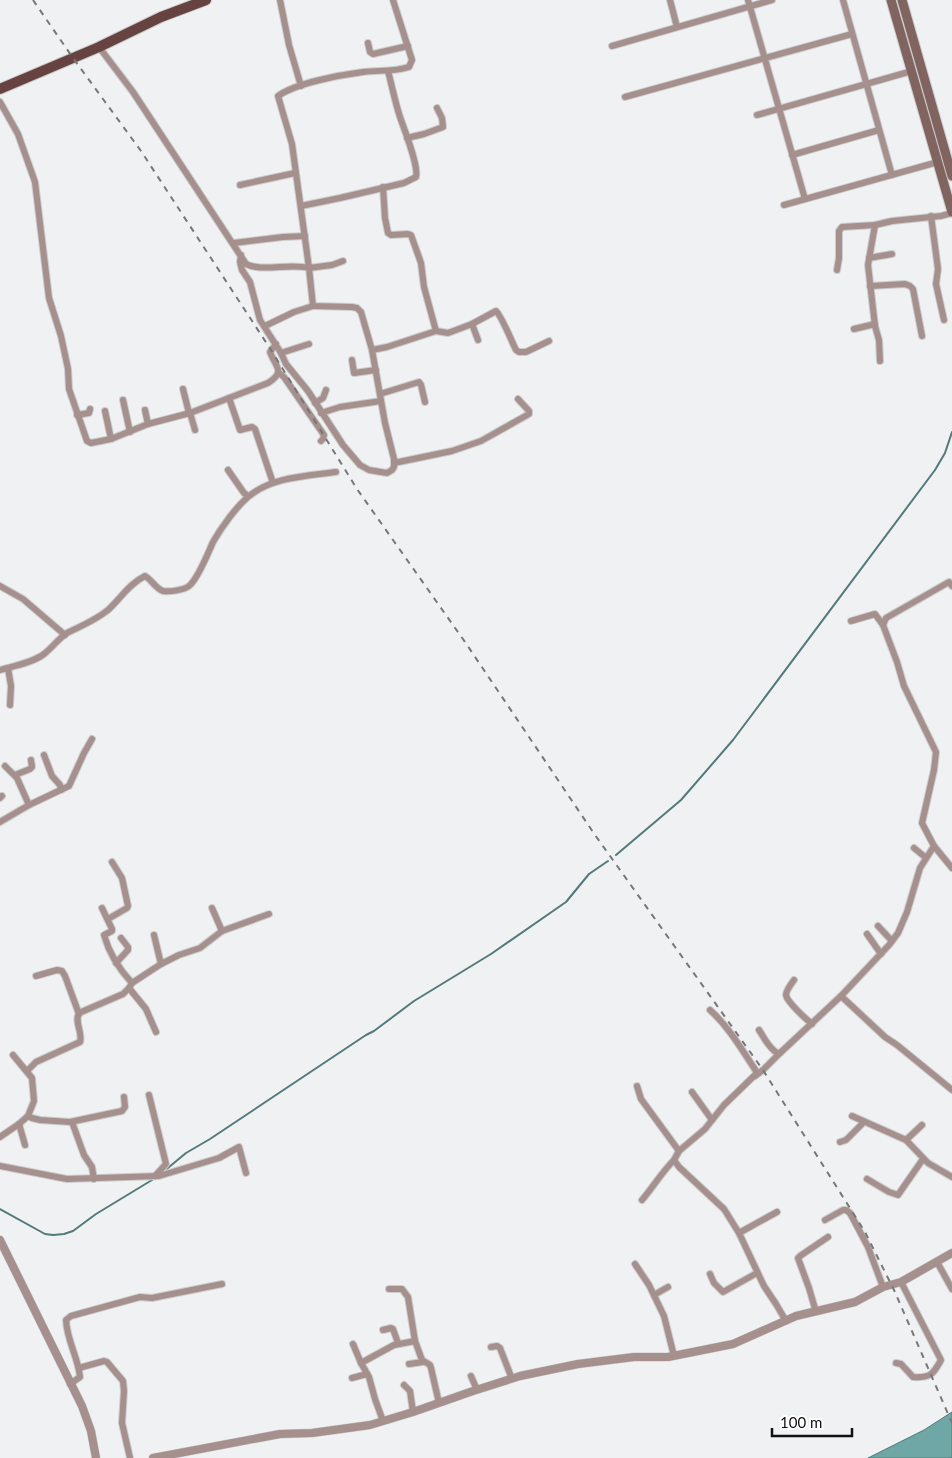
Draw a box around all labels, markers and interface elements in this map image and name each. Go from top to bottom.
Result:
scale bar [772,1406,852,1438]
text: 100 m [780,1413,822,1431]

